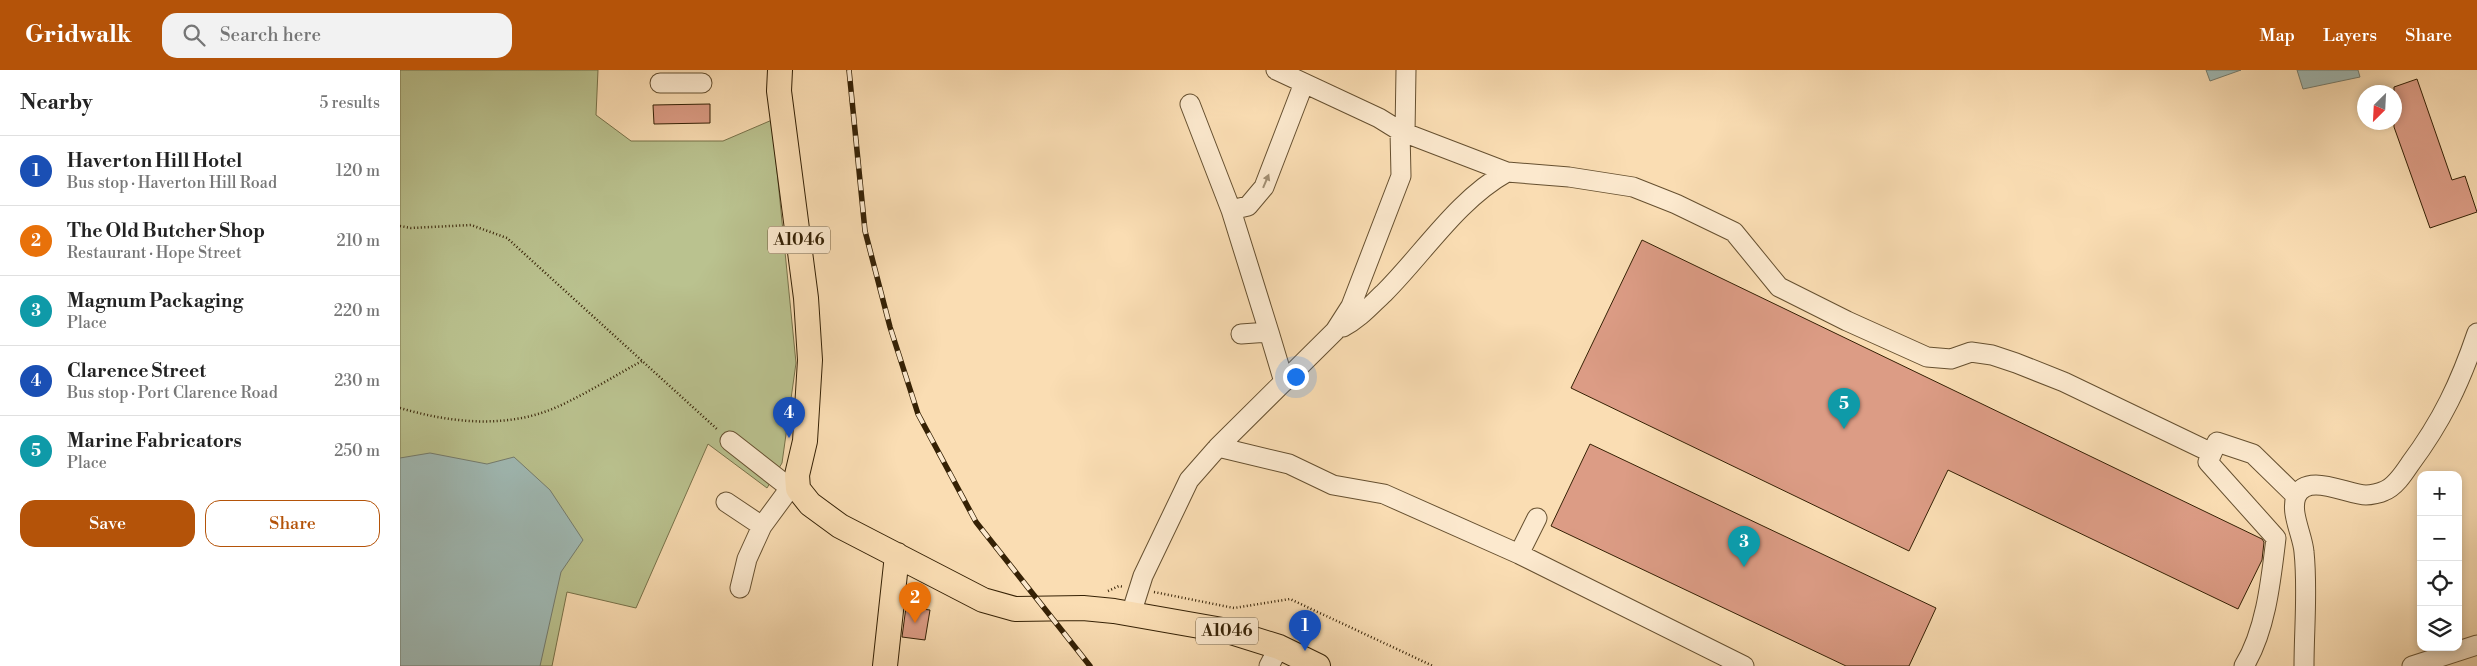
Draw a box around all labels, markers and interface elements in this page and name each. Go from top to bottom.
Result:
search box [162,13,512,58]
text: Gridwalk [25,20,132,50]
icon: search [180,21,208,49]
text: Search here [220,23,321,47]
text: Map [2260,24,2295,47]
text: Layers [2323,24,2377,47]
text: Share [2405,24,2452,47]
north arrow [2357,85,2402,130]
text: Nearby [20,90,93,116]
text: 5 results [319,93,380,113]
text: Haverton Hill Hotel [67,149,242,173]
text: 1 [32,161,40,181]
text: 120 m [336,161,380,181]
text: Bus stop · Haverton Hill Road [67,173,277,193]
one-way arrow [1262,174,1270,188]
text: The Old Butcher Shop [67,219,265,243]
road number: A1046 [768,226,830,254]
text: 2 [31,231,41,251]
text: 210 m [336,231,380,251]
text: Restaurant · Hope Street [67,243,242,263]
text: Magnum Packaging [67,289,243,313]
text: 3 [31,301,41,321]
text: 220 m [334,301,380,321]
text: Place [67,313,107,333]
text: Clarence Street [67,359,206,383]
your location [1283,364,1309,390]
text: 4 [31,371,41,391]
text: 230 m [334,371,380,391]
text: Bus stop · Port Clarence Road [67,383,278,403]
pin: 5 [1828,388,1860,429]
pin: 4 [773,397,805,438]
text: Marine Fabricators [67,429,242,453]
text: 5 [31,441,41,461]
text: 250 m [334,441,380,461]
text: Place [67,453,107,473]
map controls [2417,471,2462,651]
button: + [2417,471,2462,516]
button: Save [20,500,195,547]
button: Share [205,500,380,547]
button: − [2417,516,2462,561]
pin: 3 [1728,526,1760,567]
button: locate [2417,561,2462,606]
pin: 2 [899,582,931,623]
button: layers [2417,606,2462,651]
pin: 1 [1289,610,1321,651]
road number: A1046 [1196,618,1258,644]

